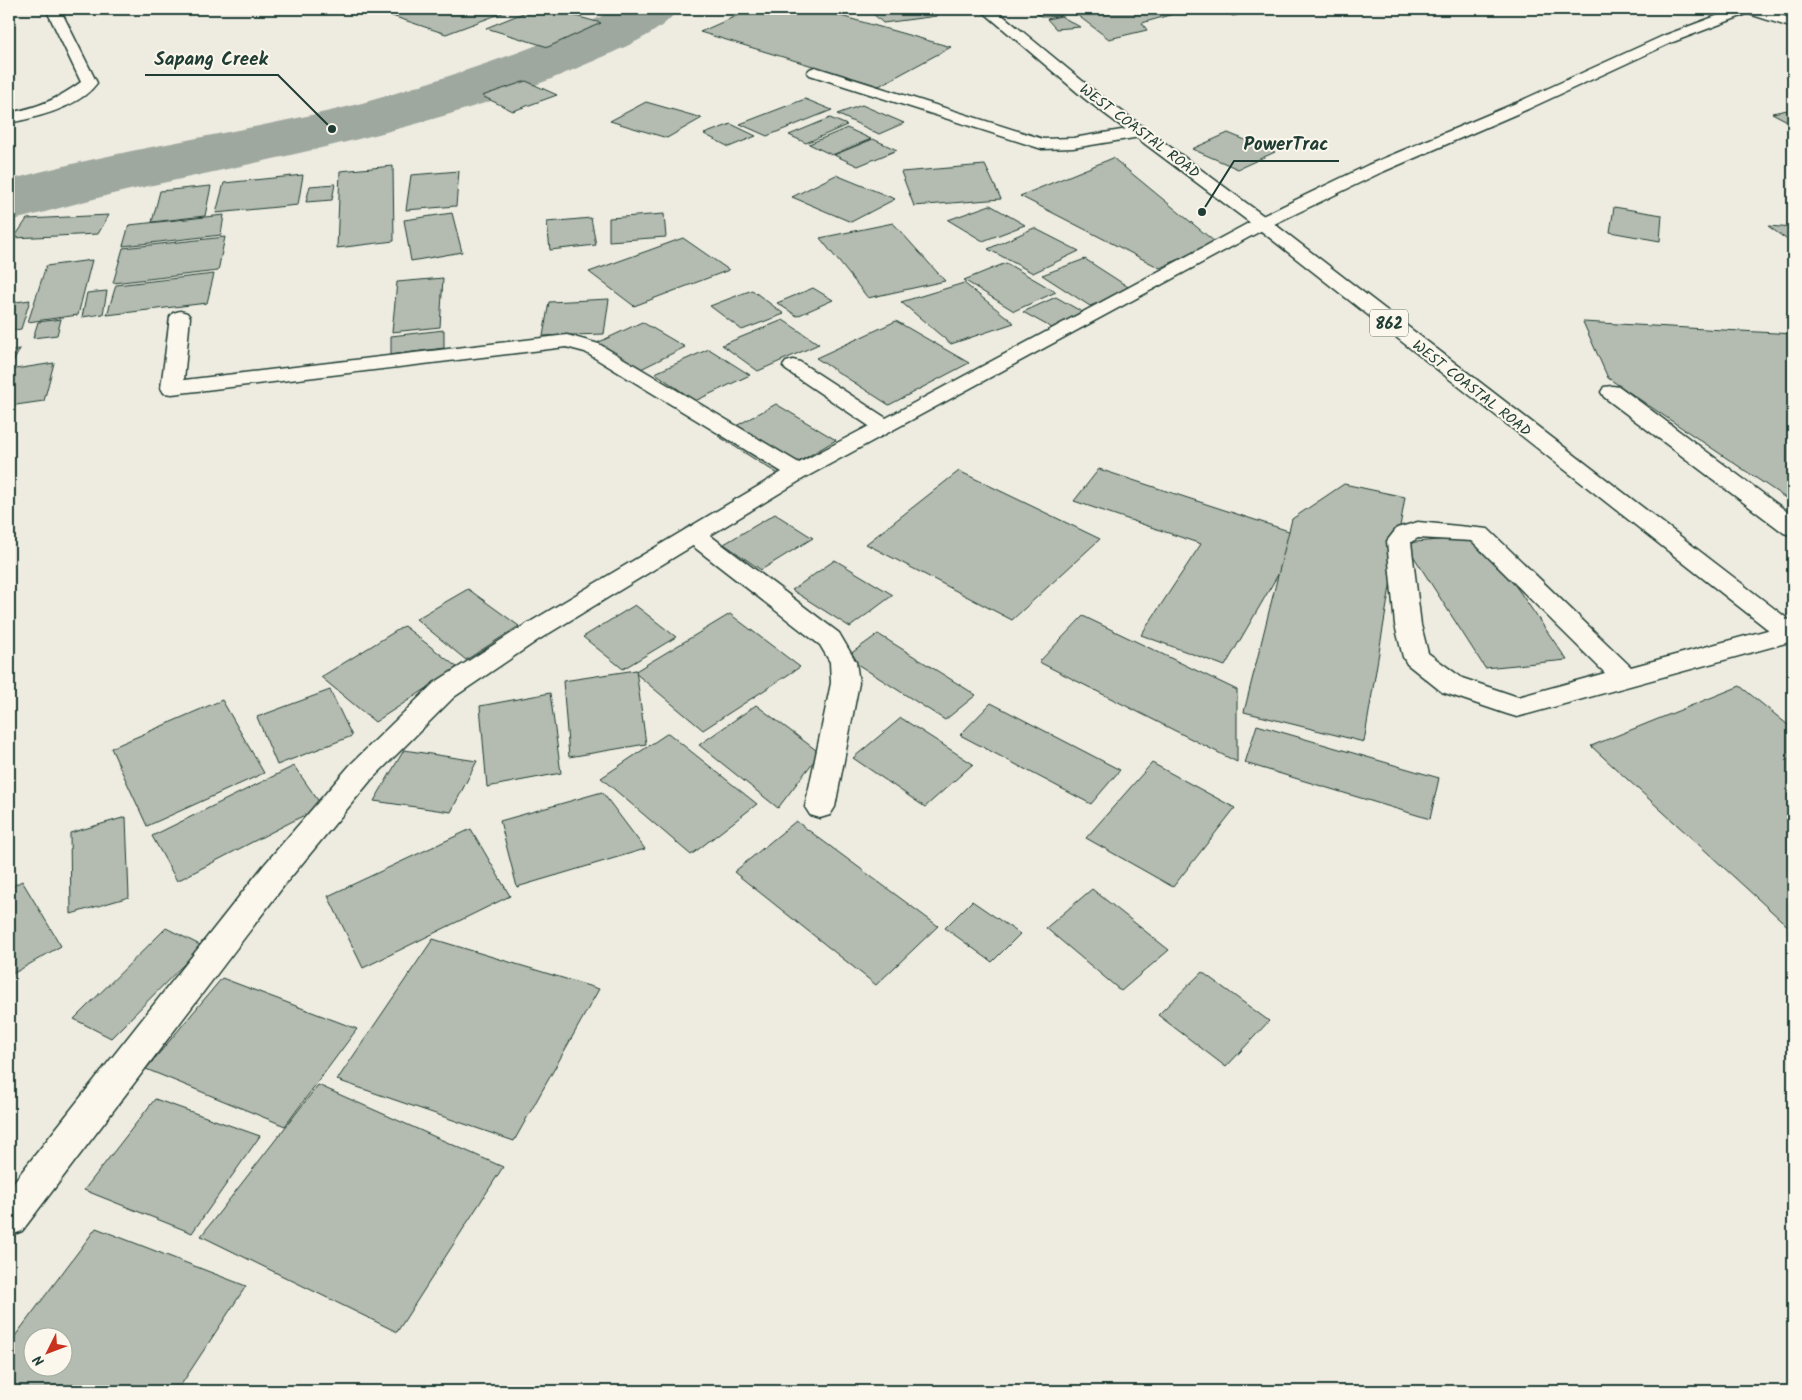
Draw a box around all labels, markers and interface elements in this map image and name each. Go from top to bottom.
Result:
callout: Sapang Creek [145,41,278,75]
text: Sapang Creek [154,45,268,75]
street label: WEST COASTAL ROAD [1074,78,1205,185]
callout: PowerTrac [1234,127,1339,161]
text: PowerTrac [1244,130,1328,160]
road number: 862 [1370,309,1408,336]
street label: WEST COASTAL ROAD [1407,334,1536,443]
north arrow [22,1328,72,1378]
text: N [28,1349,50,1371]

